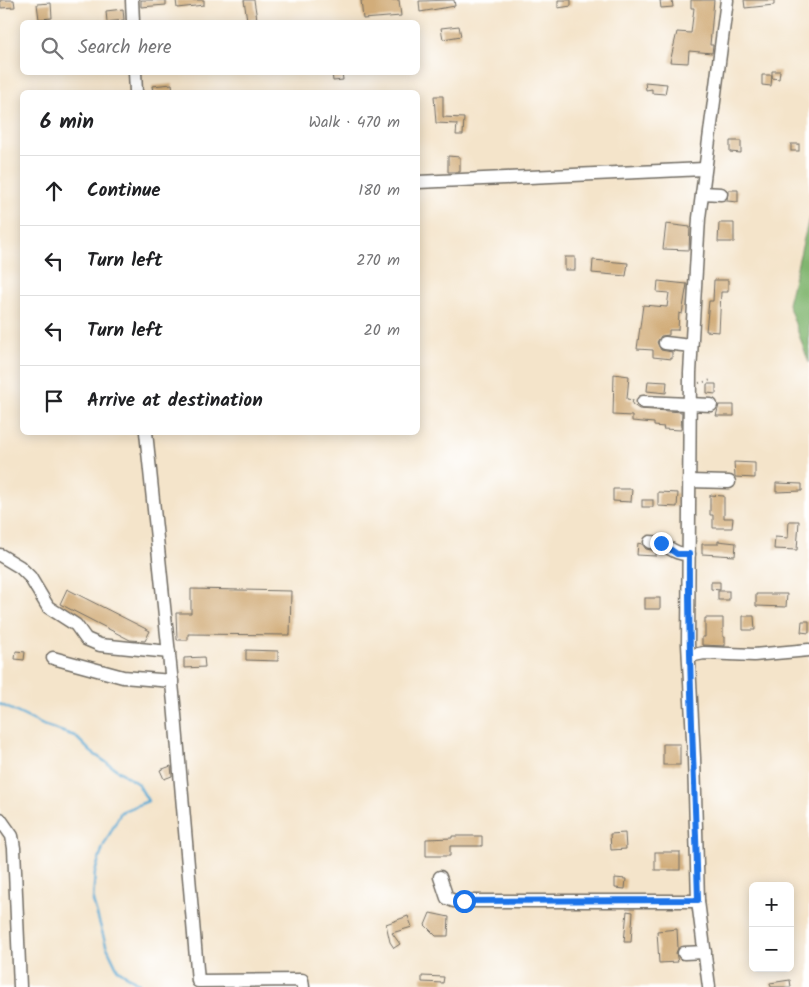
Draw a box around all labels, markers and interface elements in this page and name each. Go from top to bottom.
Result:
search box [20,20,420,75]
text: Search here [78,33,172,63]
icon: search [38,34,66,62]
text: 6 min [40,106,94,139]
text: Walk · 470 m [309,110,400,135]
text: Continue [87,176,160,206]
icon: ahead [40,177,68,205]
text: 180 m [358,178,400,203]
text: Turn left [87,246,162,276]
icon: left [40,247,68,275]
text: 270 m [356,248,400,273]
text: Turn left [87,316,162,346]
icon: left [40,317,68,345]
text: 20 m [364,318,400,343]
text: Arrive at destination [87,386,263,416]
icon: arrive [40,387,68,415]
route end [650,532,673,555]
map controls [749,882,794,972]
button: + [749,882,794,927]
route start [453,890,476,913]
button: − [749,927,794,972]

